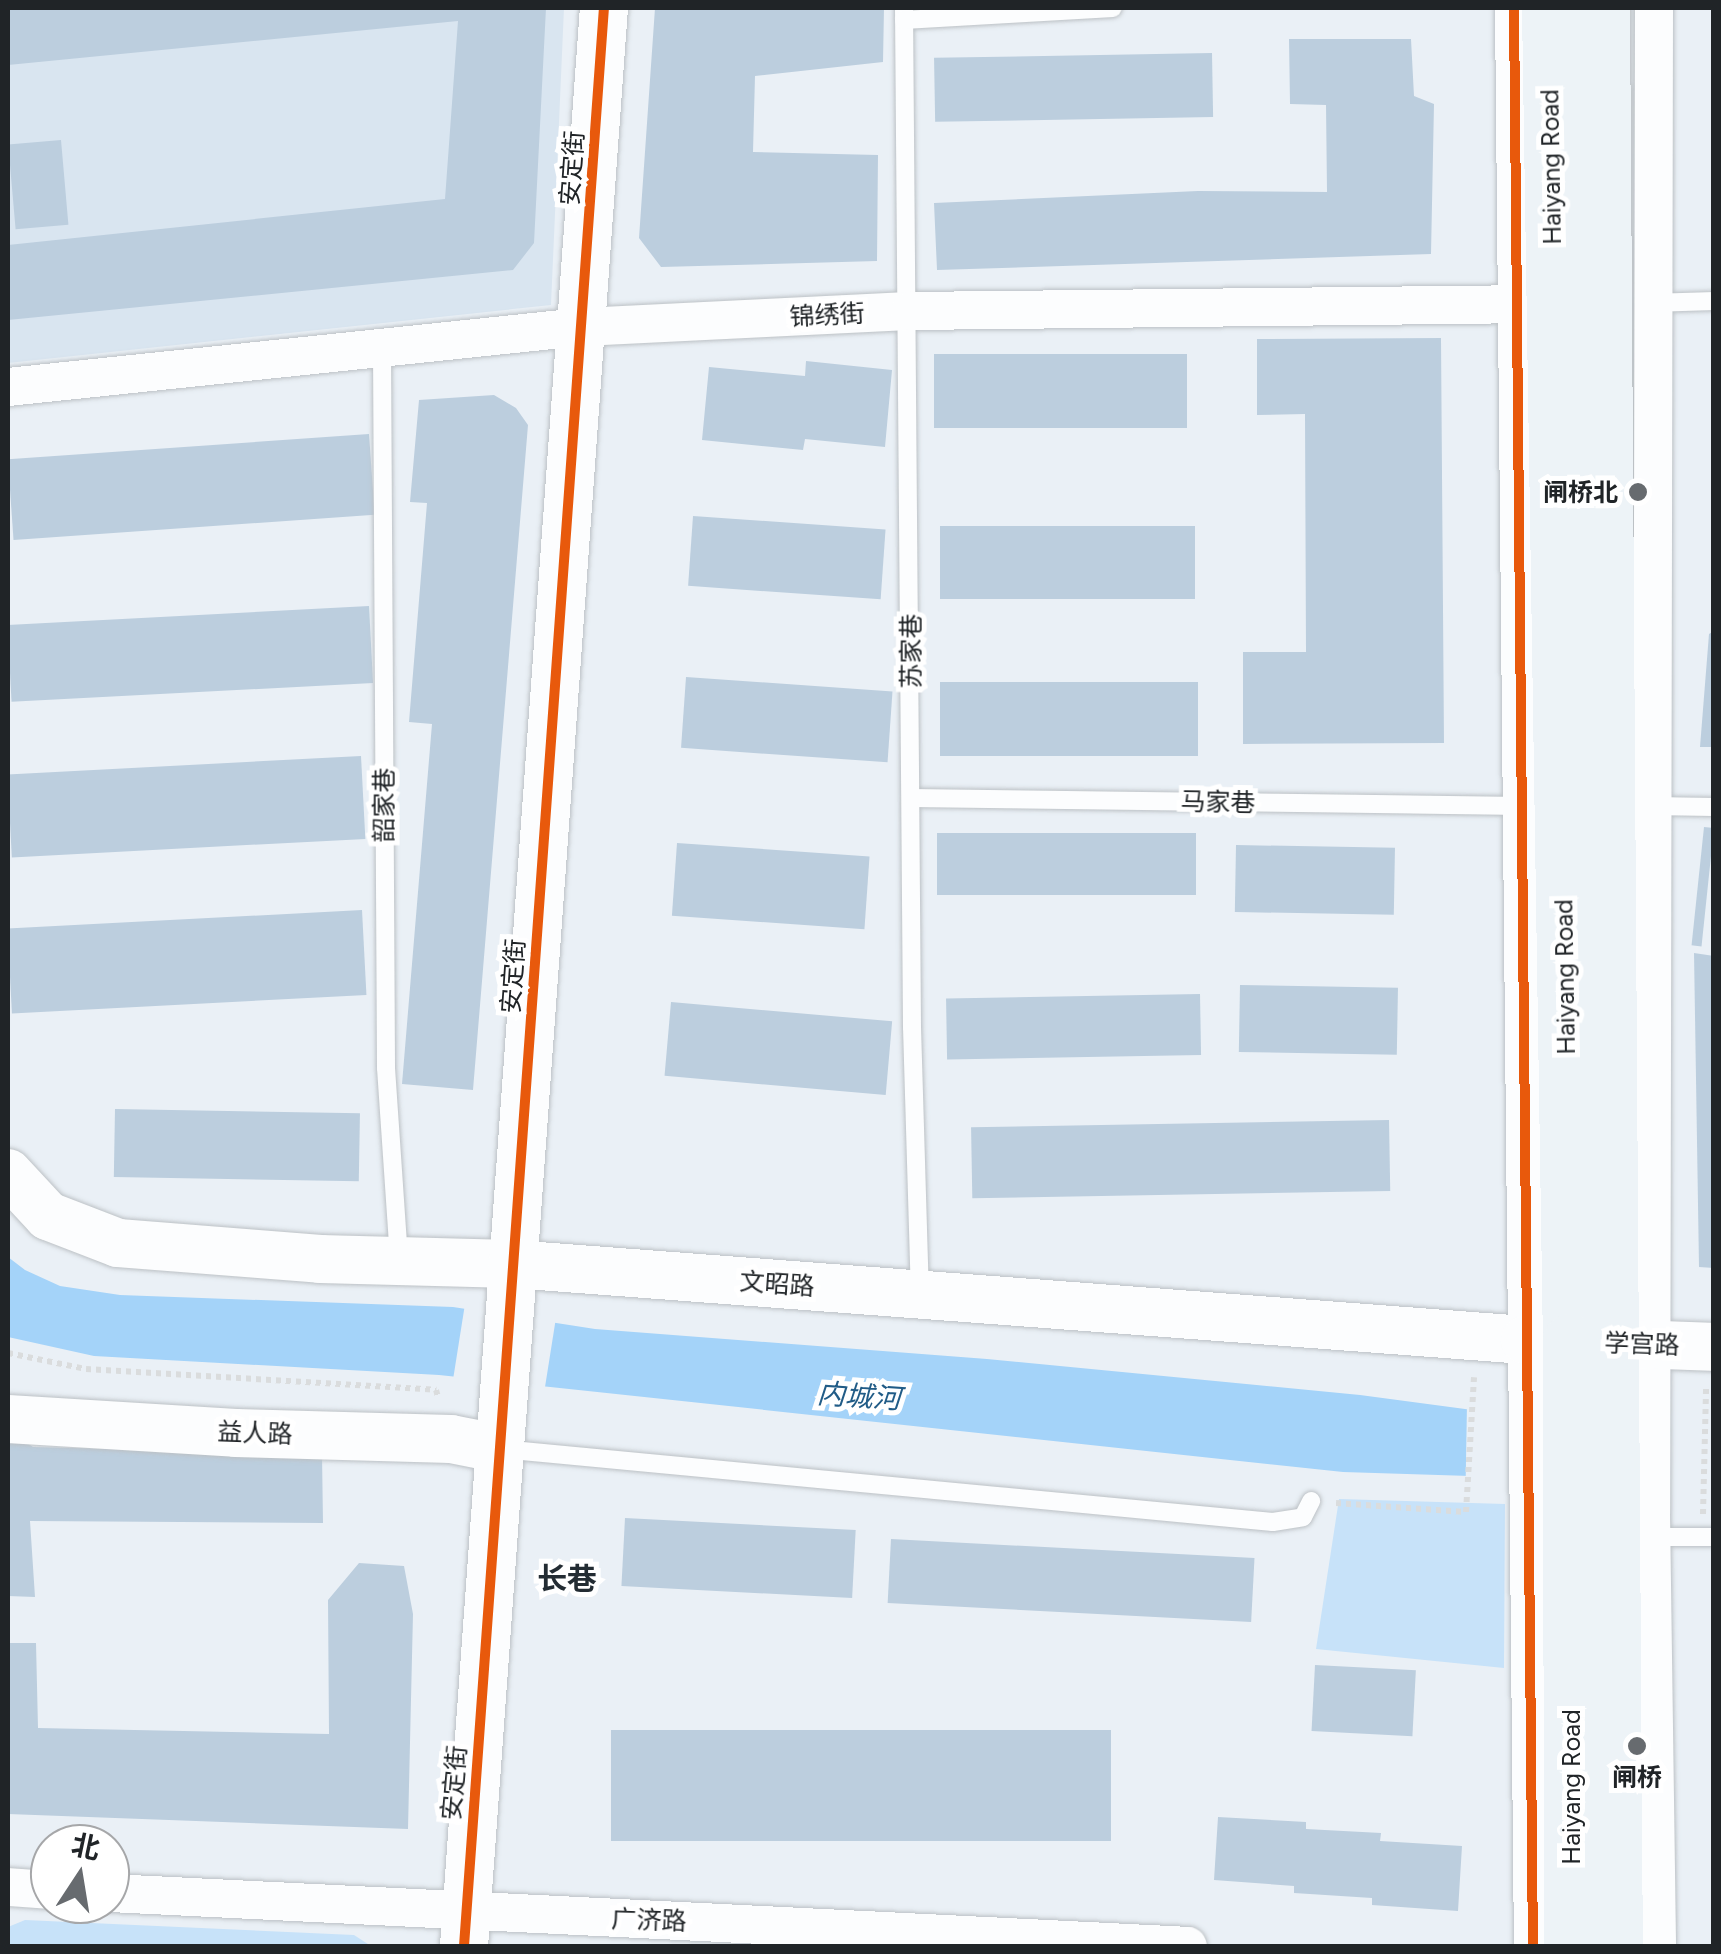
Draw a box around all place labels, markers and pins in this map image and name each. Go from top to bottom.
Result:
place label: 闸桥北 [1543,477,1618,507]
marker: 闸桥北 [1627,481,1649,503]
marker: 闸桥 [1626,1735,1648,1757]
place label: 闸桥 [1612,1762,1662,1792]

